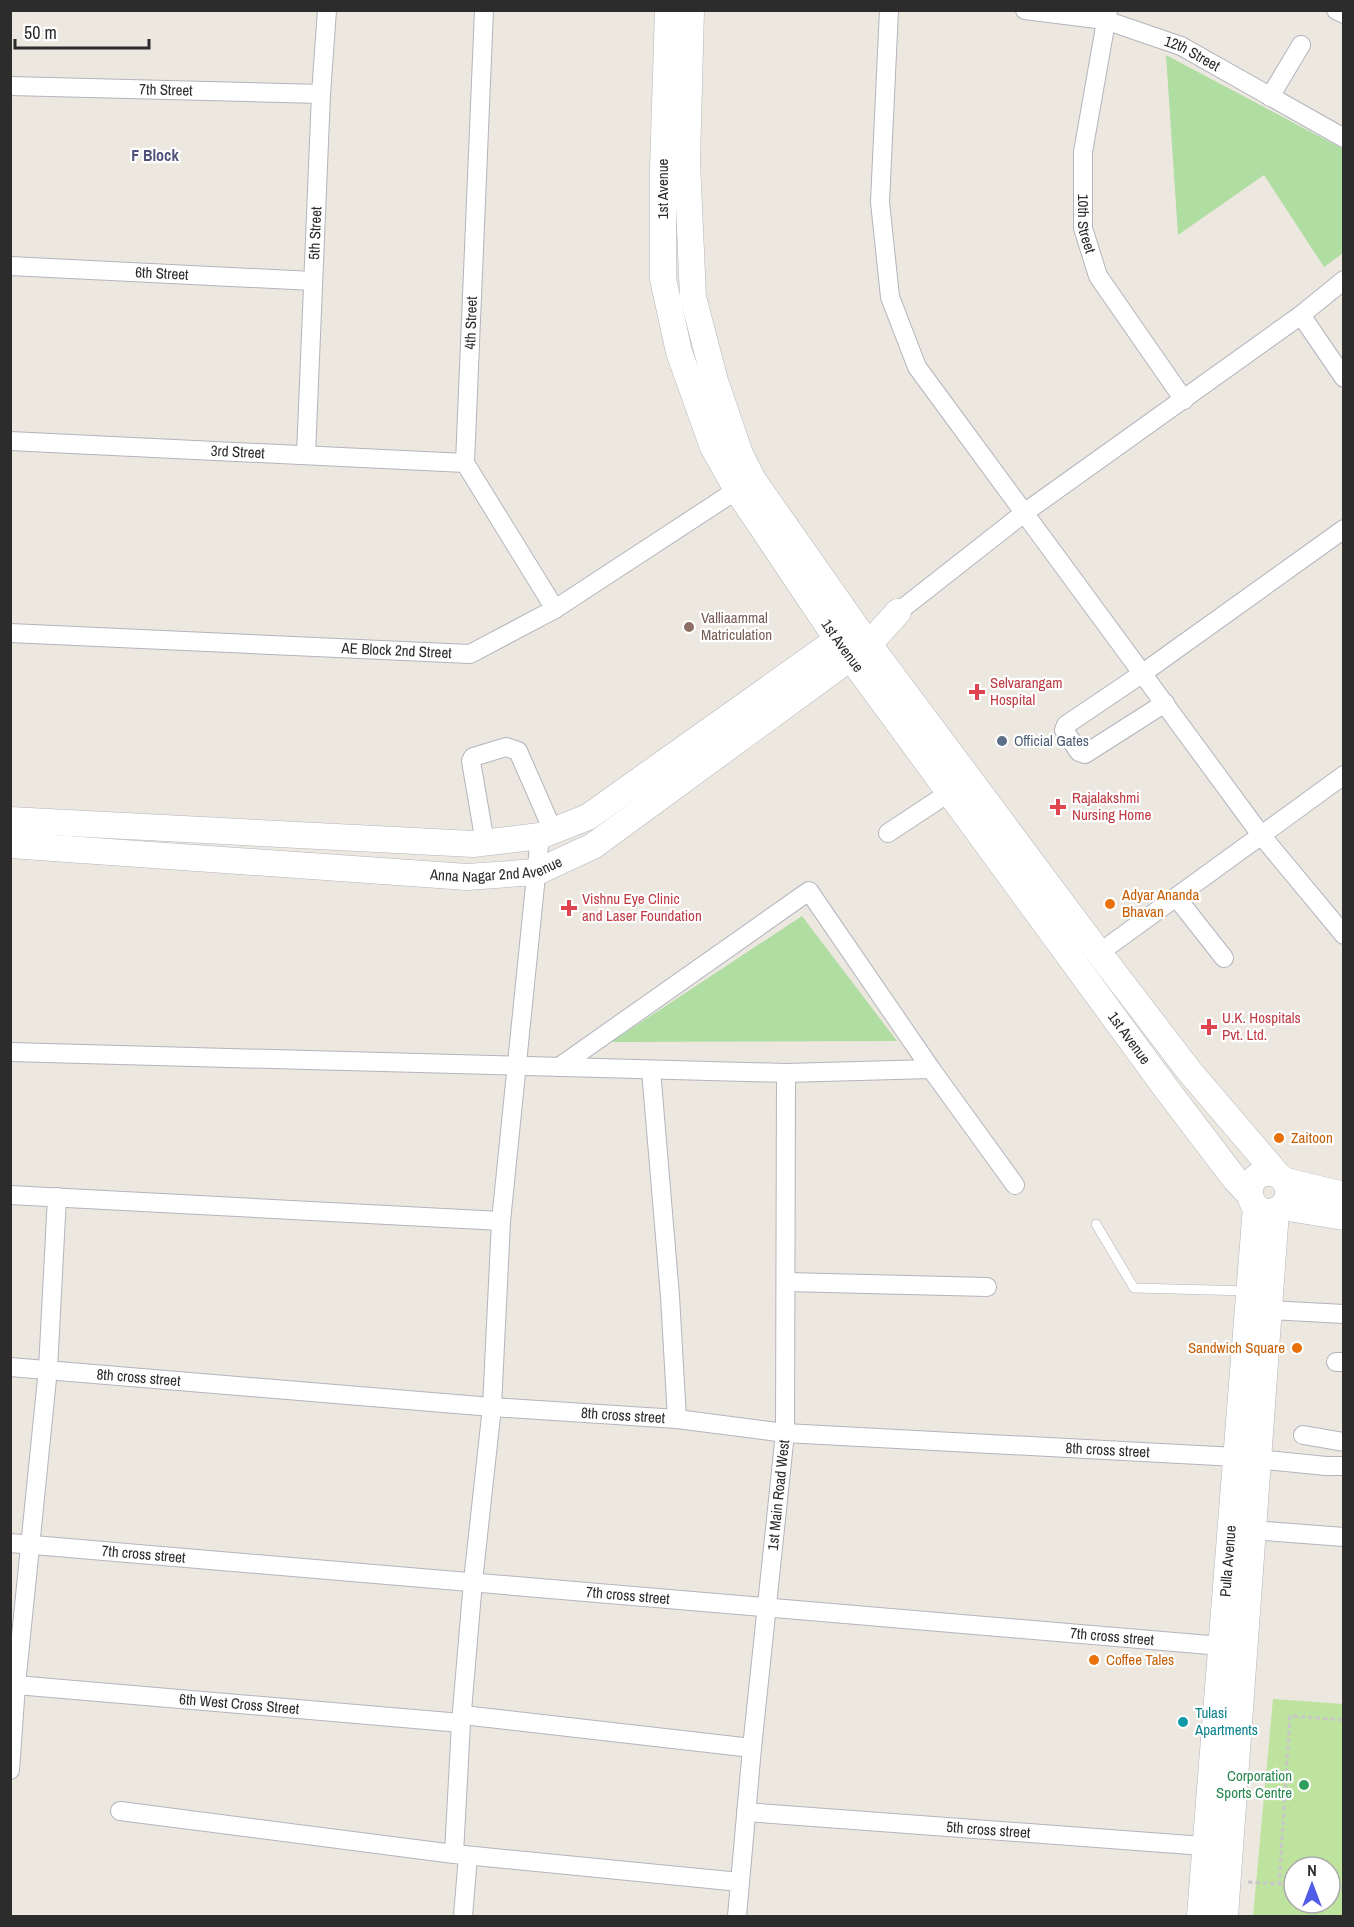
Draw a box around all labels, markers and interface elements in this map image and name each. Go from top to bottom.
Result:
scale bar [15,12,148,50]
text: 50 m [24,20,57,45]
street label: 12th Street [1162,30,1225,76]
street label: 7th Street [139,78,193,101]
district label: F Block [131,144,179,166]
street label: 1st Avenue [652,159,673,219]
street label: 10th Street [1073,194,1101,256]
street label: 5th Street [303,205,326,260]
street label: 6th Street [135,261,190,285]
street label: 4th Street [459,295,482,350]
street label: 3rd Street [210,440,266,463]
place label: Valliaammal Matriculation [701,607,772,645]
street label: 1st Avenue [817,615,869,676]
marker: Valliaammal Matriculation [682,620,696,634]
street label: AE Block 2nd Street [340,637,453,663]
place label: Selvarangam Hospital [990,672,1062,710]
marker: Selvarangam Hospital [968,683,986,701]
place label: Official Gates [1014,730,1089,751]
marker: Official Gates [995,734,1009,748]
place label: Rajalakshmi Nursing Home [1072,787,1151,825]
marker: Rajalakshmi Nursing Home [1049,798,1067,816]
street label: Anna Nagar 2nd Avenue [428,851,566,887]
place label: Adyar Ananda Bhavan [1121,884,1199,922]
place label: Vishnu Eye Clinic and Laser Foundation [582,888,702,926]
marker: Adyar Ananda Bhavan [1103,897,1117,911]
marker: Vishnu Eye Clinic and Laser Foundation [560,899,578,917]
street label: 1st Avenue [1103,1007,1156,1069]
place label: U.K. Hospitals Pvt. Ltd. [1222,1007,1301,1045]
marker: U.K. Hospitals Pvt. Ltd. [1200,1018,1218,1036]
place label: Zaitoon [1291,1127,1333,1148]
marker: Zaitoon [1272,1131,1286,1145]
place label: Sandwich Square [1188,1337,1285,1358]
marker: Sandwich Square [1290,1341,1304,1355]
street label: 8th cross street [96,1363,182,1391]
street label: 8th cross street [580,1402,666,1428]
street label: 8th cross street [1065,1437,1151,1462]
street label: 1st Main Road West [762,1438,794,1551]
street label: Pulla Avenue [1214,1524,1241,1598]
street label: 7th cross street [101,1540,187,1568]
street label: 7th cross street [585,1581,671,1609]
street label: 7th cross street [1069,1622,1155,1650]
place label: Coffee Tales [1106,1649,1174,1670]
marker: Coffee Tales [1087,1653,1101,1667]
street label: 6th West Cross Street [178,1688,301,1719]
place label: Tulasi Apartments [1194,1702,1258,1740]
marker: Tulasi Apartments [1176,1715,1190,1729]
place label: Corporation Sports Centre [1216,1765,1292,1803]
marker: Corporation Sports Centre [1297,1778,1311,1792]
street label: 5th cross street [946,1816,1032,1843]
north arrow [1282,1855,1342,1915]
text: N [1307,1859,1317,1881]

